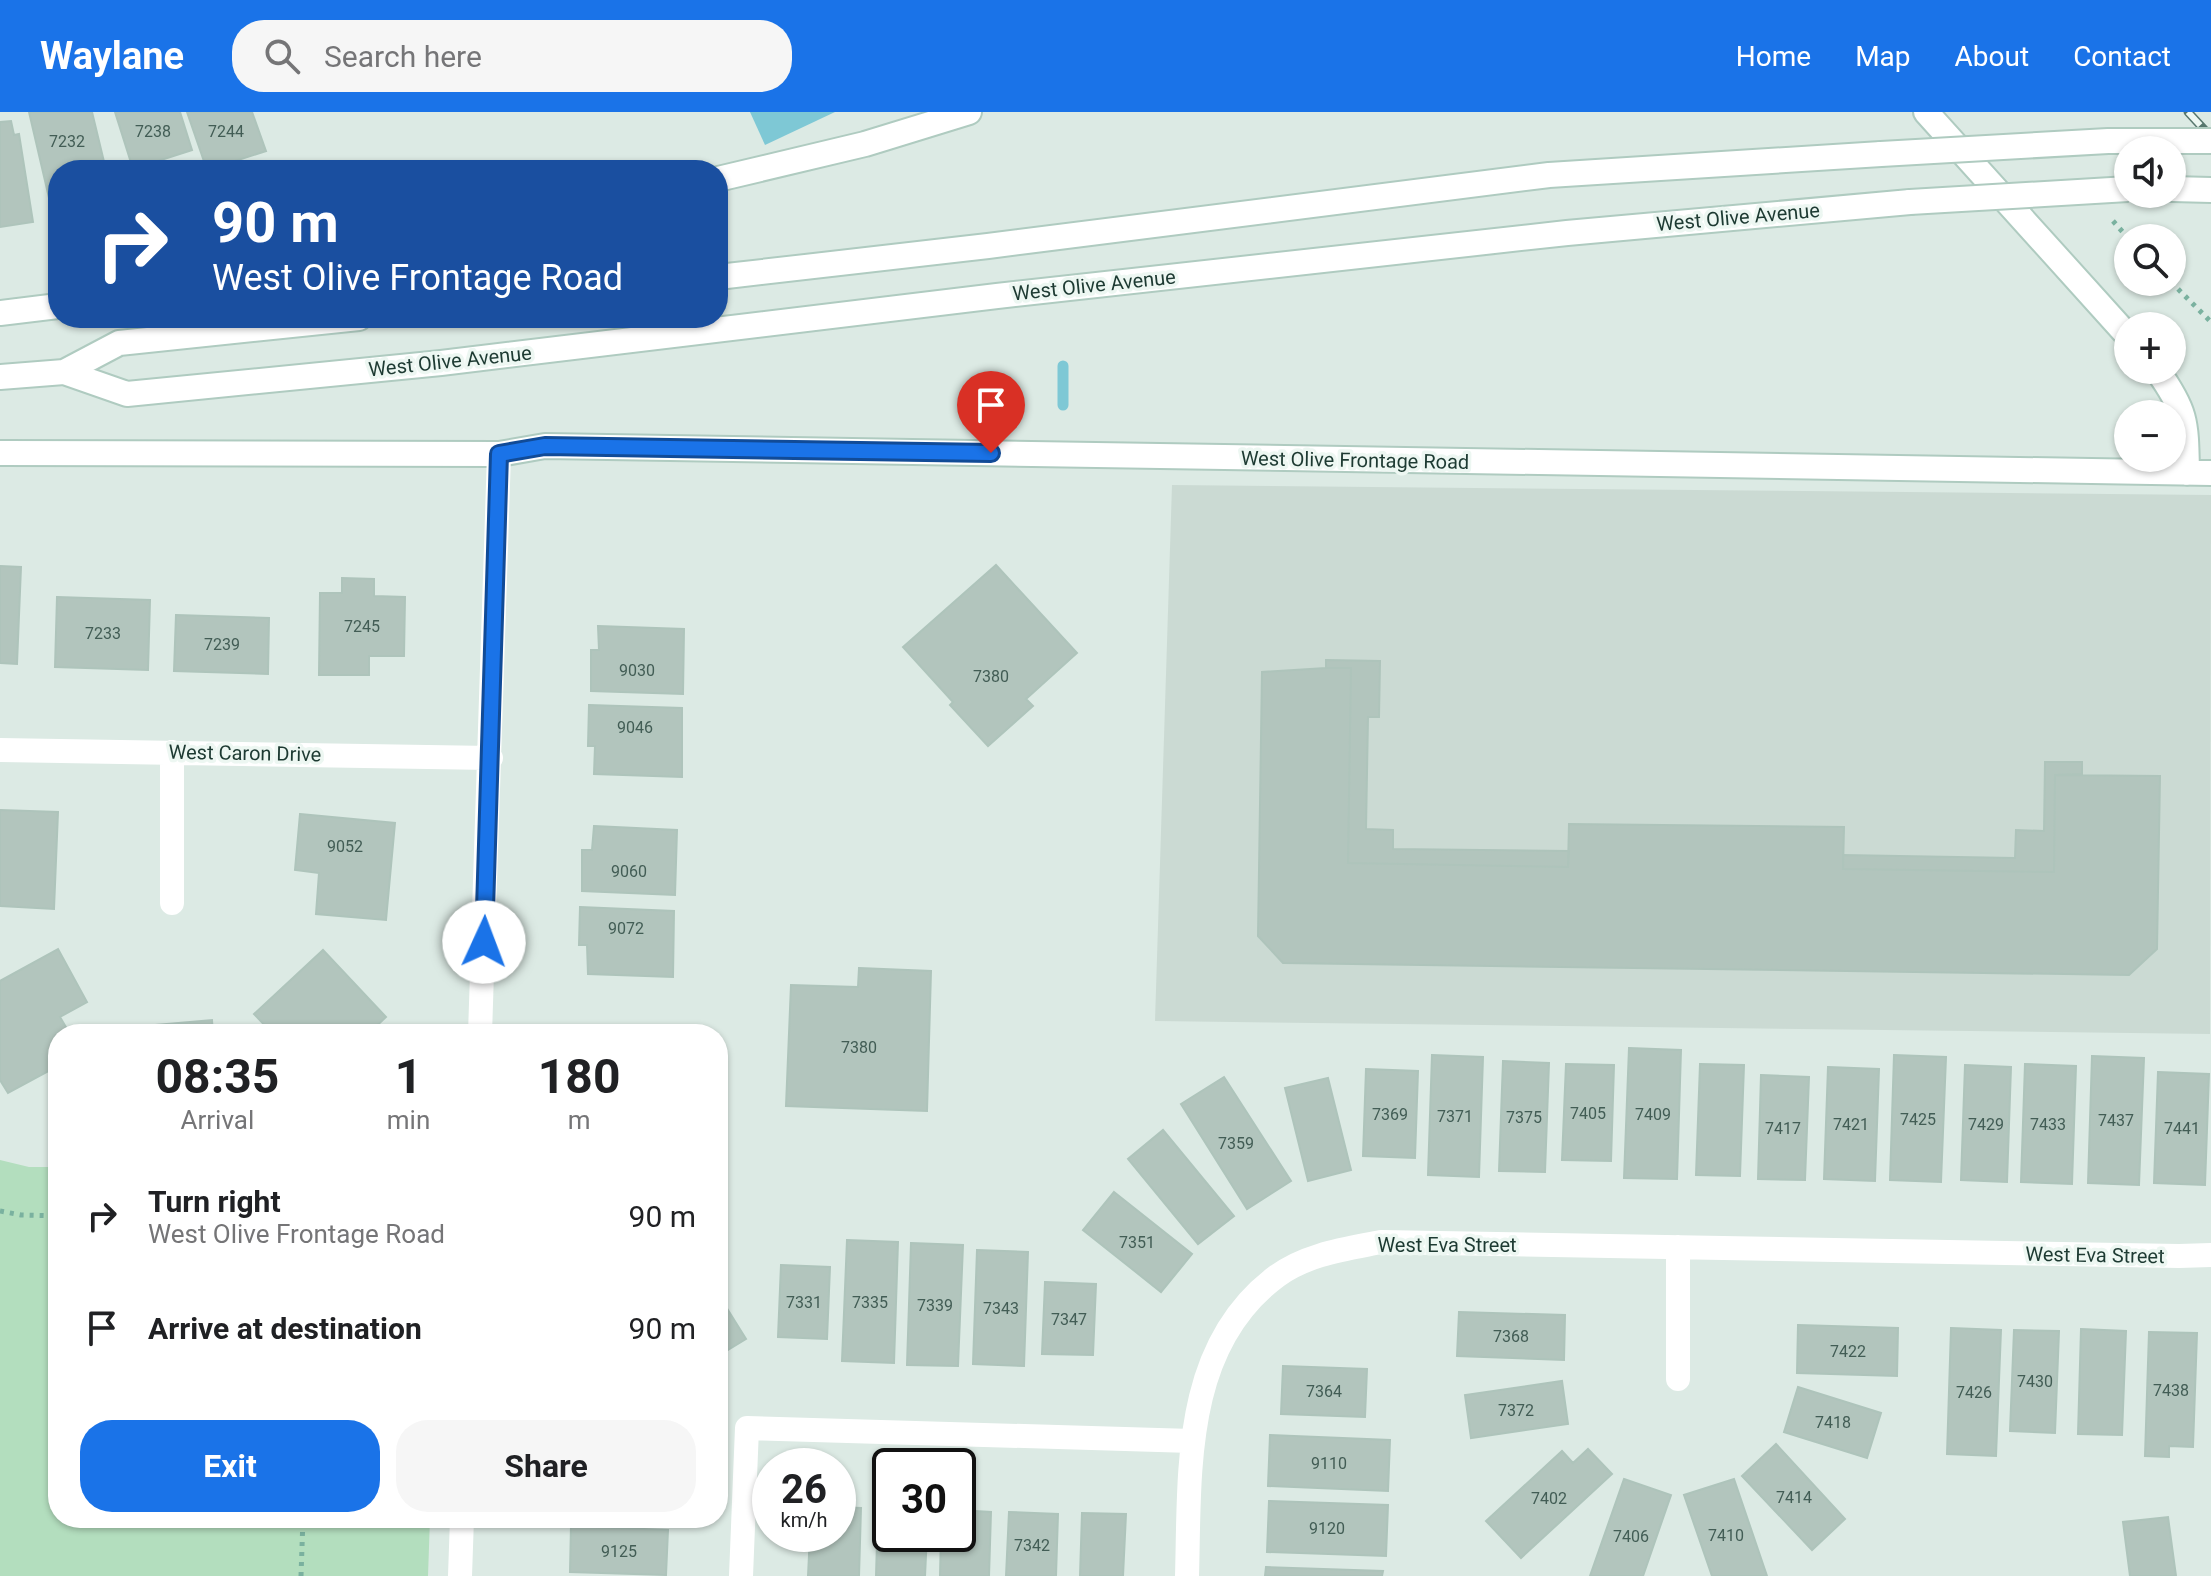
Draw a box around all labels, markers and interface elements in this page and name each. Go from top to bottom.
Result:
search box [232,20,792,92]
text: Waylane [40,34,184,78]
icon: search [260,34,304,78]
text: Search here [324,39,482,74]
text: Home [1736,40,1811,73]
text: Map [1855,40,1911,73]
text: About [1955,40,2029,73]
text: Contact [2073,40,2171,73]
house number: 7238 [135,122,171,141]
house number: 7244 [208,122,244,141]
house number: 7232 [49,132,85,151]
map controls [2114,136,2186,472]
button: sound [2114,136,2186,208]
text: 90 m [212,190,339,256]
icon: right [80,192,184,296]
street label: West Olive Avenue [1655,198,1821,236]
button: search [2114,224,2186,296]
text: West Olive Frontage Road [212,257,623,299]
street label: West Olive Avenue [1011,265,1177,305]
button: + [2114,312,2186,384]
street label: West Olive Avenue [367,341,533,381]
pin [957,371,1025,453]
icon: arrive [969,383,1013,427]
button: − [2114,400,2186,472]
street label: West Olive Frontage Road [1241,446,1469,474]
house number: 7245 [344,617,380,636]
house number: 7233 [85,624,121,643]
house number: 7239 [204,635,240,654]
house number: 9030 [619,661,655,680]
house number: 7380 [973,667,1009,686]
house number: 9046 [617,718,653,737]
street label: West Caron Drive [168,740,322,766]
house number: 9052 [327,837,363,856]
house number: 9060 [611,862,647,881]
position arrow [442,900,526,984]
house number: 9072 [608,919,644,938]
house number: 7380 [841,1038,877,1057]
text: 08:35 [156,1048,279,1105]
text: 1 [395,1048,422,1105]
text: 180 [538,1048,620,1105]
house number: 7405 [1570,1104,1606,1123]
text: Arrival [181,1105,254,1135]
text: min [387,1105,430,1135]
text: m [568,1105,591,1135]
house number: 7369 [1372,1105,1408,1124]
house number: 7409 [1635,1105,1671,1124]
house number: 7371 [1437,1107,1473,1126]
house number: 7375 [1506,1108,1542,1127]
house number: 7425 [1900,1110,1936,1129]
house number: 7437 [2098,1111,2134,1130]
house number: 7421 [1833,1115,1869,1134]
house number: 7429 [1968,1115,2004,1134]
house number: 7433 [2030,1115,2066,1134]
house number: 7417 [1765,1119,1801,1138]
house number: 7441 [2164,1119,2200,1138]
house number: 7359 [1218,1134,1254,1153]
text: Turn right [148,1184,281,1219]
icon: right [80,1194,124,1238]
text: 90 m [629,1199,696,1234]
text: West Olive Frontage Road [148,1219,445,1249]
house number: 7351 [1119,1233,1155,1252]
street label: West Eva Street [1377,1233,1517,1257]
street label: West Eva Street [2025,1242,2165,1268]
house number: 7331 [786,1293,822,1312]
house number: 7335 [852,1293,888,1312]
house number: 7339 [917,1296,953,1315]
house number: 7343 [983,1299,1019,1318]
icon: arrive [80,1306,124,1350]
house number: 7347 [1051,1310,1087,1329]
text: Arrive at destination [148,1311,422,1346]
text: 90 m [629,1311,696,1346]
house number: 7368 [1493,1327,1529,1346]
house number: 7422 [1830,1342,1866,1361]
house number: 7430 [2017,1372,2053,1391]
house number: 7438 [2153,1381,2189,1400]
house number: 7364 [1306,1382,1342,1401]
house number: 7426 [1956,1383,1992,1402]
house number: 7372 [1498,1401,1534,1420]
house number: 7418 [1815,1413,1851,1432]
button: Exit [80,1420,380,1512]
button: Share [396,1420,696,1512]
speed limit sign: 30 [872,1448,976,1552]
house number: 9110 [1311,1454,1347,1473]
text: 26 [781,1466,827,1513]
house number: 7414 [1776,1488,1812,1507]
house number: 7402 [1531,1489,1567,1508]
text: km/h [781,1508,827,1532]
house number: 9120 [1309,1519,1345,1538]
house number: 7410 [1708,1526,1744,1545]
house number: 7406 [1613,1527,1649,1546]
house number: 7342 [1014,1536,1050,1555]
house number: 9125 [601,1542,637,1561]

